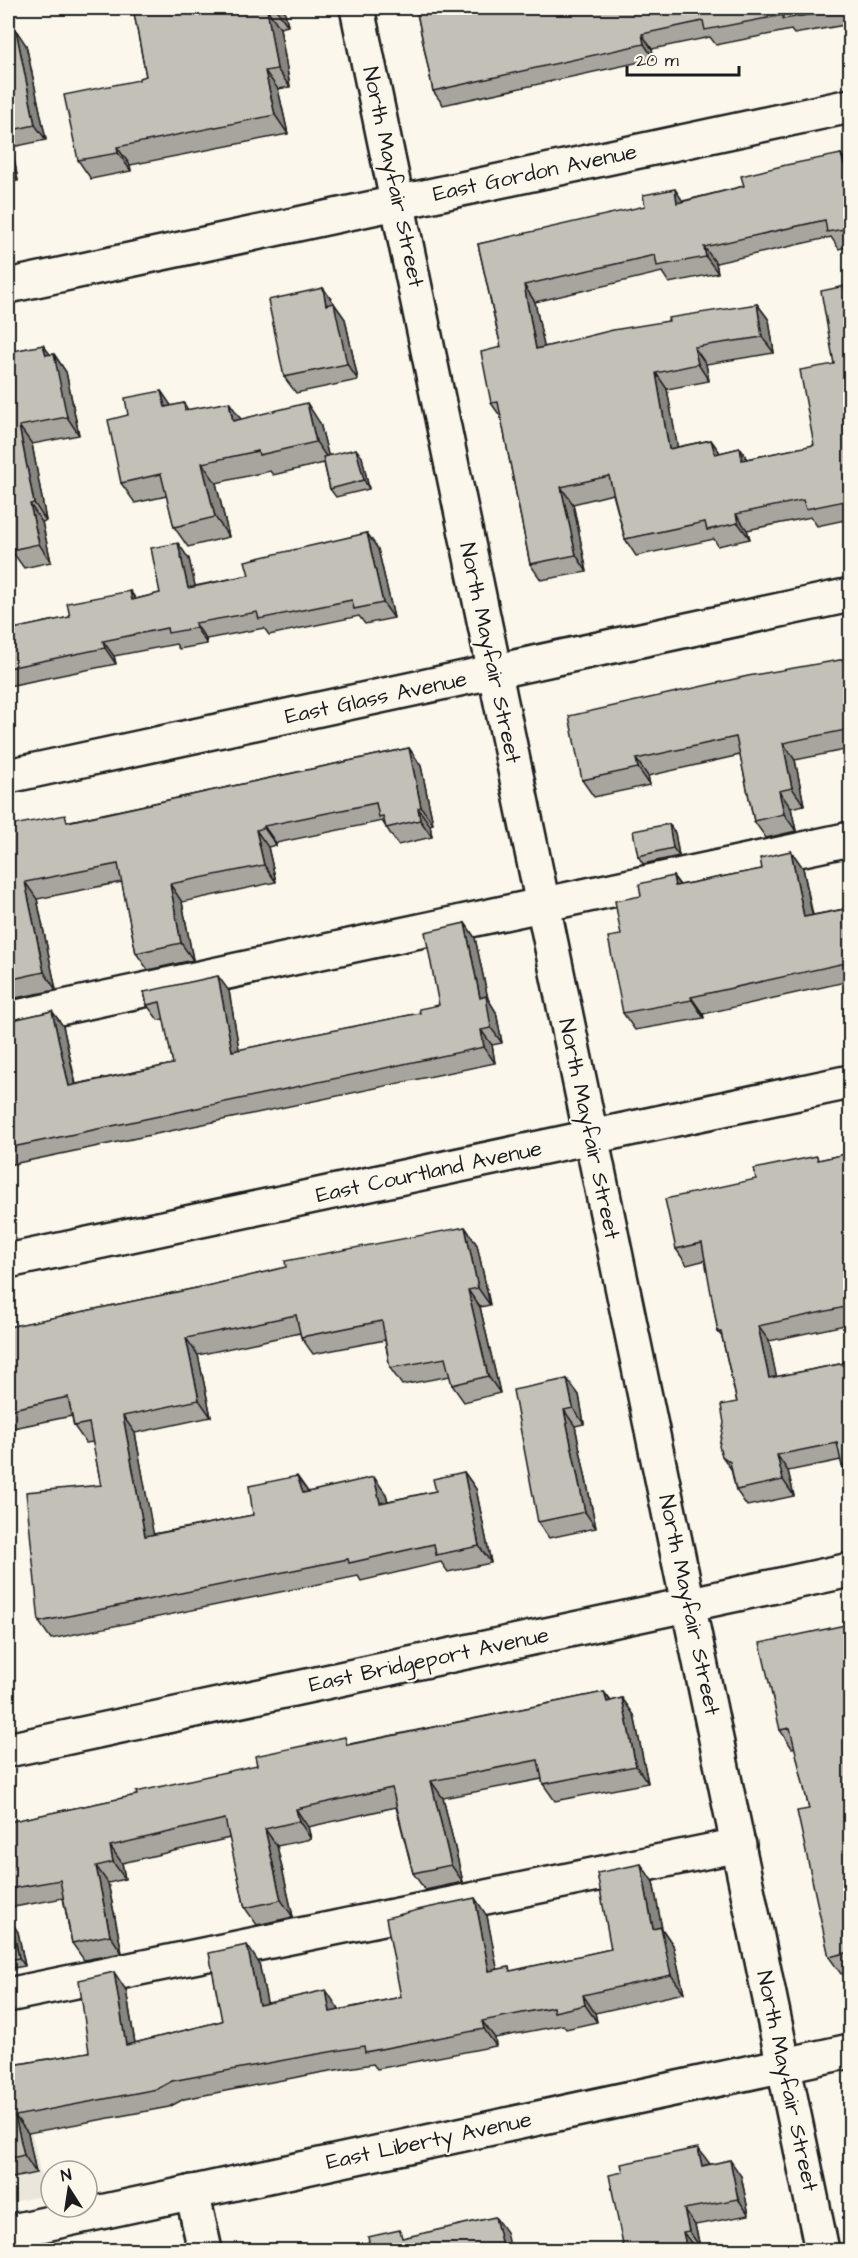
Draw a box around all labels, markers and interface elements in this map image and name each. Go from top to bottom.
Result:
scale bar [627,39,740,77]
text: 20 m [636,48,679,73]
street label: North Mayfair Street [353,64,432,290]
street label: East Gordon Avenue [430,136,640,210]
street label: North Mayfair Street [450,540,529,766]
street label: East Glass Avenue [282,664,470,732]
street label: North Mayfair Street [549,1016,628,1242]
street label: East Courtland Avenue [313,1133,545,1211]
street label: North Mayfair Street [649,1492,728,1718]
street label: East Bridgeport Avenue [306,1619,552,1702]
street label: North Mayfair Street [747,1968,826,2194]
street label: East Liberty Avenue [323,2104,535,2179]
north arrow [39,2159,99,2219]
text: N [59,2164,73,2187]

